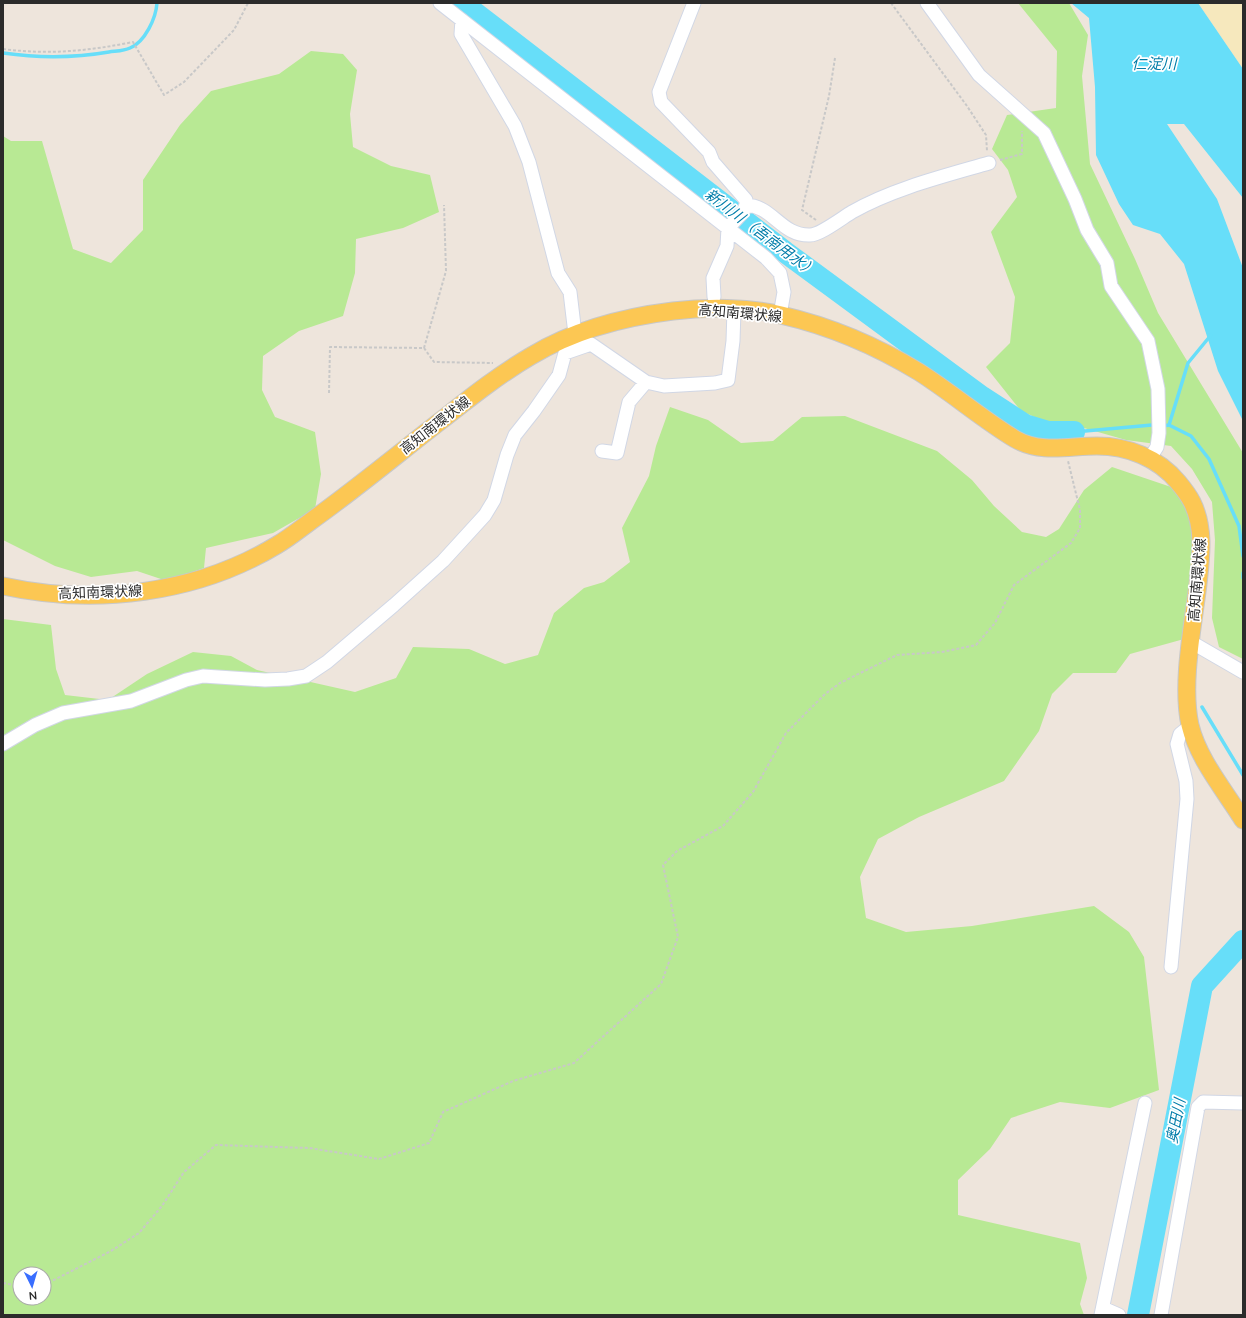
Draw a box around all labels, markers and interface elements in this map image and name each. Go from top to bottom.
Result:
water label: 仁淀川 [1131,54,1178,73]
water label: 新川川（吾南用水） [702,184,821,281]
street label: 高知南環状線 [697,300,783,326]
street label: 高知南環状線 [396,392,474,458]
street label: 高知南環状線 [1184,537,1210,623]
street label: 高知南環状線 [58,582,142,602]
water label: 奥田川 [1162,1095,1190,1145]
north arrow [12,1266,52,1306]
text: N [28,1289,38,1303]

